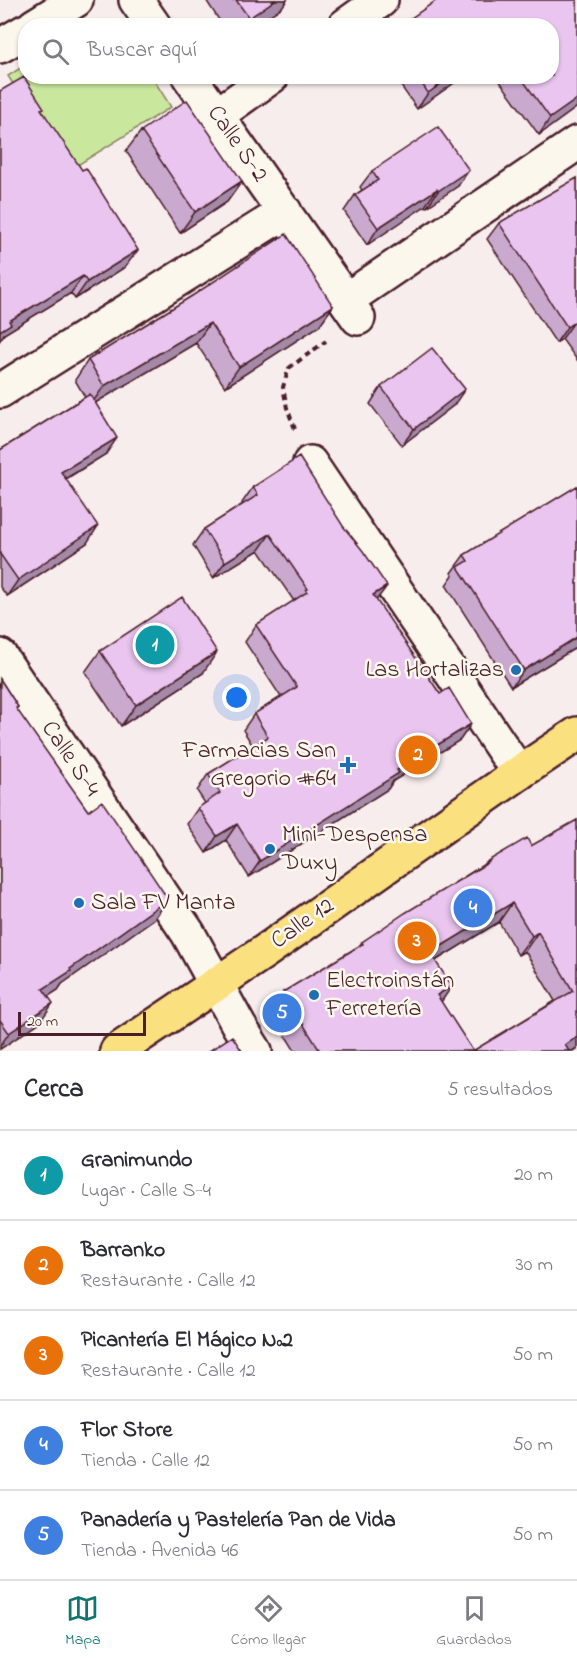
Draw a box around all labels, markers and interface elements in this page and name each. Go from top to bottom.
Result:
search box [18,18,559,84]
icon: search [39,35,72,68]
text: Buscar aquí [87,35,197,67]
street label: Calle S-2 [198,98,276,190]
pin: 1 [136,622,174,668]
place label: Las Hortalizas [365,653,504,688]
marker: Las Hortalizas [509,663,523,677]
your location [222,683,251,712]
street label: Calle S-4 [32,714,108,804]
pin: 2 [398,732,438,777]
place label: Farmacias San Gregorio #64 [181,734,336,797]
marker: Farmacias San Gregorio #64 [341,758,355,772]
place label: Mini-Despensa Duxy [281,818,427,882]
marker: Mini-Despensa Duxy [263,842,277,856]
place label: Sala FV Manta [91,886,236,921]
pin: 4 [454,886,492,930]
street label: Calle 12 [264,889,342,959]
marker: Sala FV Manta [72,896,86,910]
pin: 3 [398,918,436,964]
place label: Electroinstán Ferretería [325,964,454,1027]
marker: Electroinstán Ferretería [307,988,321,1002]
pin: 5 [262,990,302,1036]
scale bar [18,1009,146,1036]
text: 20 m [27,1010,58,1034]
text: Cerca [24,1071,84,1109]
text: 5 resultados [447,1076,553,1105]
text: Granimundo [81,1145,193,1177]
text: 1 [40,1161,47,1190]
text: 20 m [514,1161,553,1190]
text: Lugar · Calle S-4 [81,1177,211,1206]
text: Barranko [81,1235,165,1267]
text: 2 [39,1251,48,1280]
text: 30 m [516,1251,553,1280]
text: Restaurante · Calle 12 [81,1267,256,1296]
text: Picantería El Mágico Nº2 [81,1325,293,1357]
text: 3 [39,1341,48,1370]
text: 50 m [512,1341,553,1370]
text: Restaurante · Calle 12 [81,1357,256,1386]
text: Flor Store [81,1415,172,1447]
text: 4 [39,1431,48,1460]
text: 50 m [512,1431,553,1460]
text: Tienda · Calle 12 [81,1447,210,1476]
text: Panadería y Pastelería Pan de Vida [81,1505,396,1537]
text: 5 [38,1521,49,1550]
text: 50 m [512,1521,553,1550]
text: Tienda · Avenida 46 [81,1537,238,1566]
tab: Mapa [65,1592,101,1652]
tab: Cómo llegar [231,1592,306,1652]
tab: Guardados [436,1592,512,1652]

